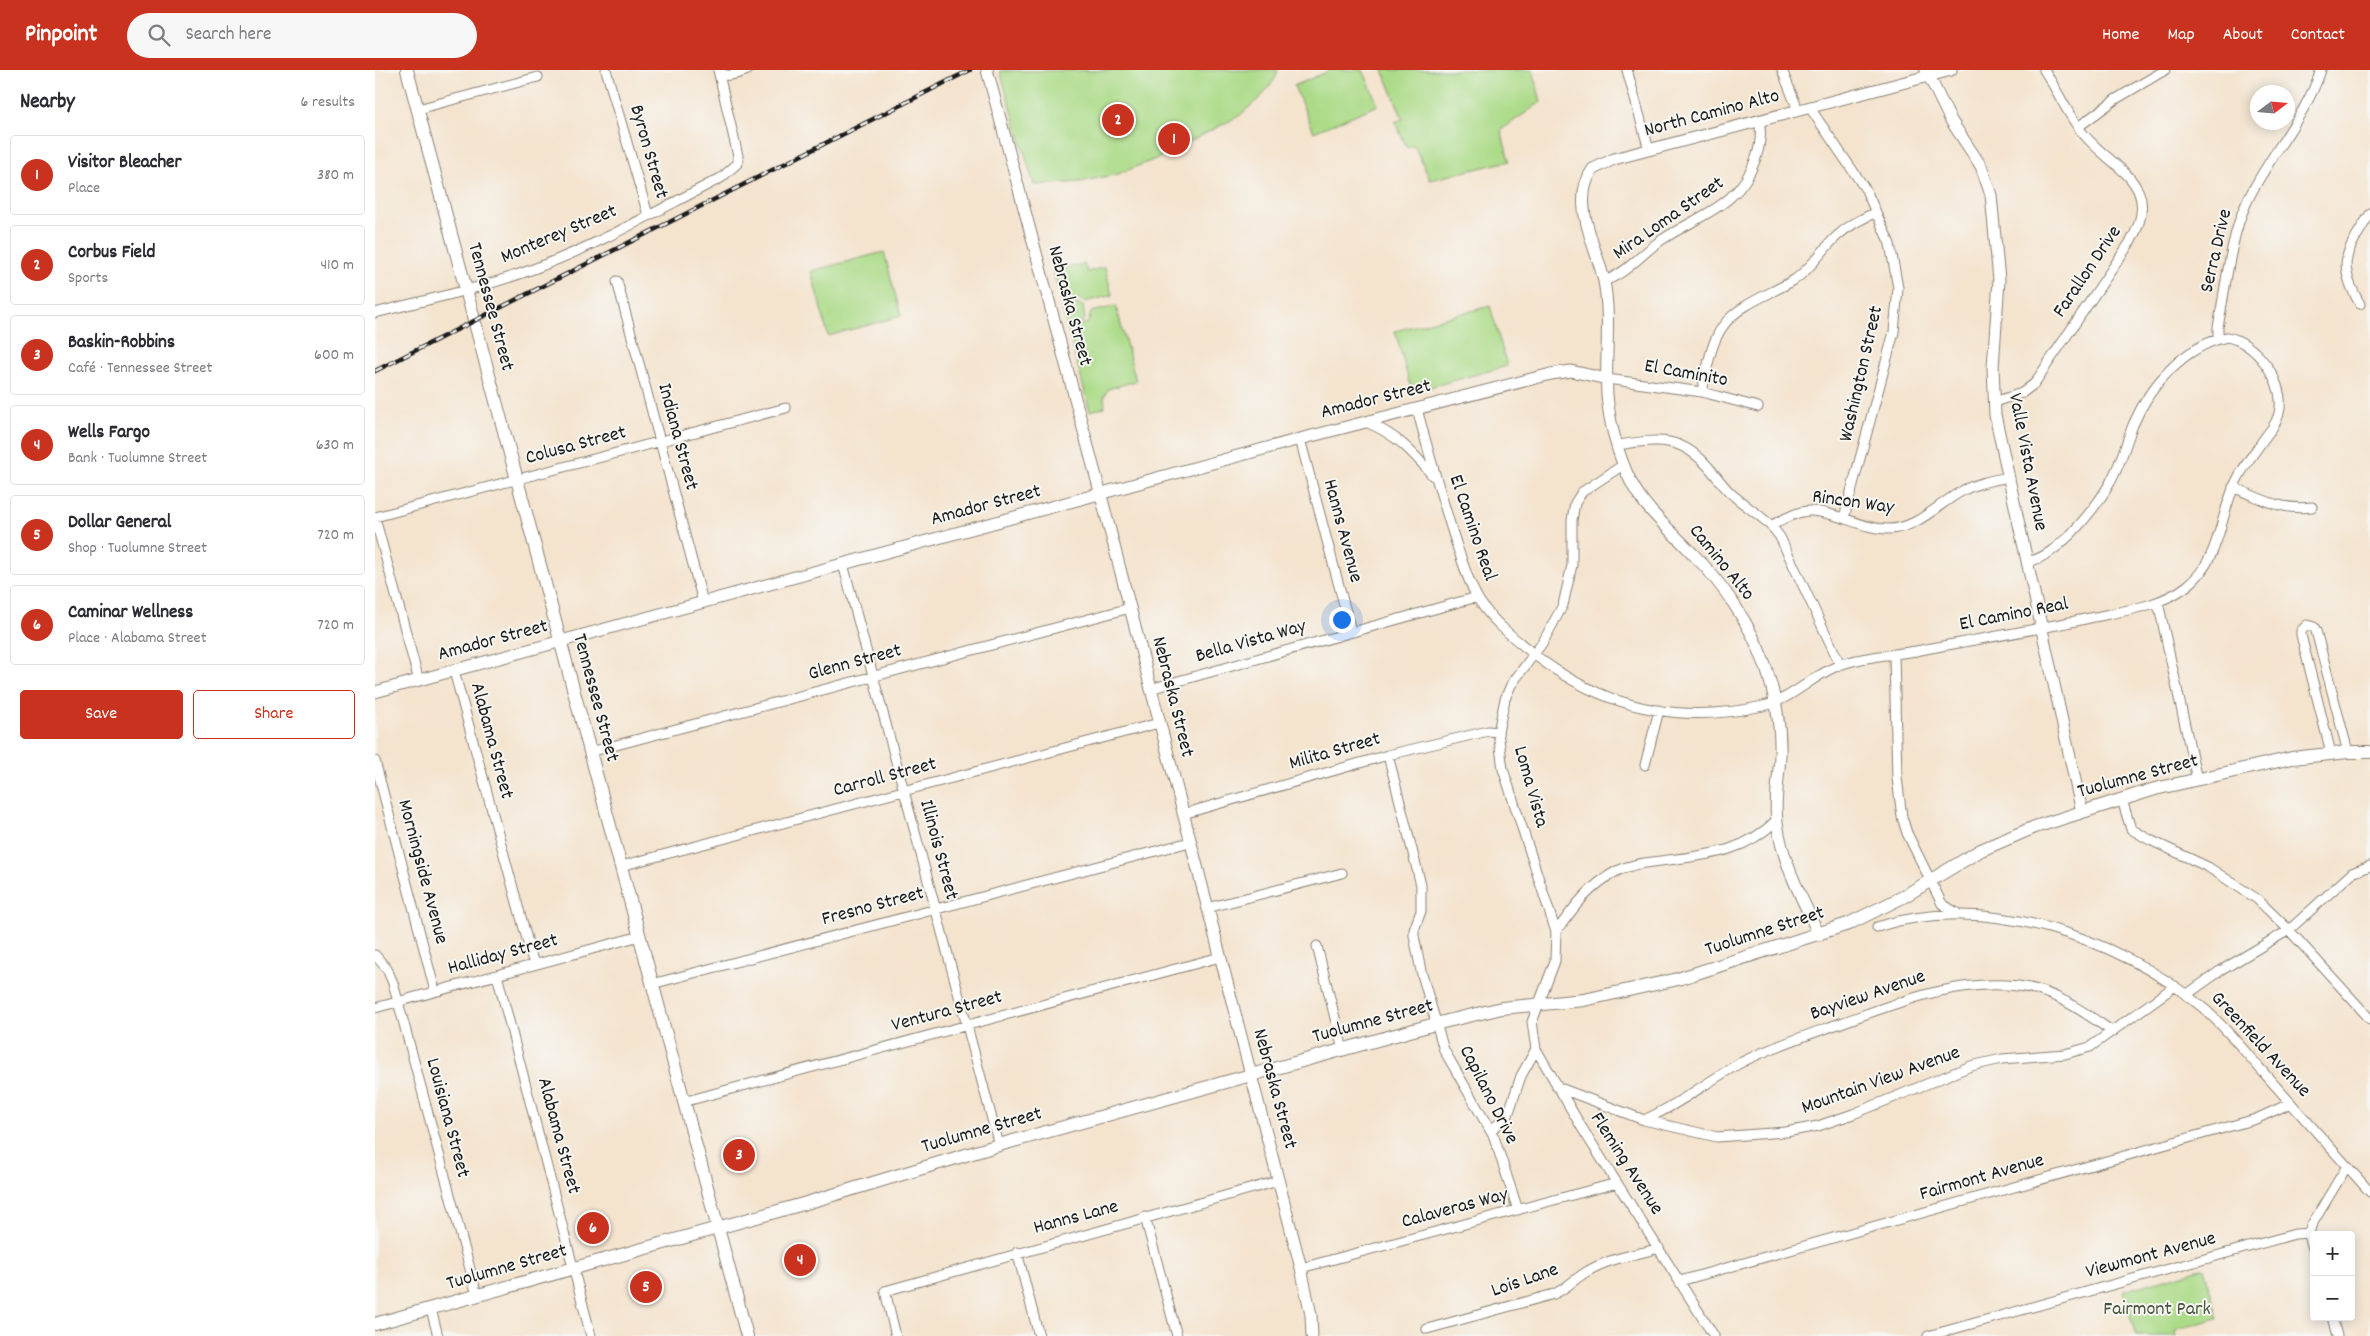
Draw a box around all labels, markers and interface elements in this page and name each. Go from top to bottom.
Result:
search box [127,13,477,58]
text: Pinpoint [25,18,97,52]
icon: search [145,21,173,49]
text: Search here [185,22,271,49]
text: Home [2102,23,2139,48]
text: Map [2167,23,2195,48]
text: About [2223,23,2263,48]
text: Contact [2291,23,2345,48]
street label: North Camino Alto [1641,83,1783,145]
north arrow [2250,85,2295,130]
text: Nearby [20,88,75,118]
text: 6 results [300,91,355,114]
pin: 2 [1102,101,1134,139]
street label: Byron Street [621,102,675,202]
pin: 1 [1158,120,1190,158]
text: Visitor Bleacher [68,150,182,177]
text: 1 [35,164,39,187]
text: 380 m [317,164,354,187]
street label: Mira Loma Street [1608,170,1730,268]
text: Place [68,177,100,200]
street label: Monterey Street [497,198,621,272]
street label: Serra Drive [2194,206,2240,296]
street label: Farallon Drive [2047,220,2129,324]
text: Corbus Field [68,240,155,267]
street label: Tennessee Street [459,240,521,374]
street label: Nebraska Street [1040,243,1098,369]
text: 2 [34,254,41,277]
text: 410 m [320,254,354,277]
text: Sports [68,267,108,290]
street label: Washington Street [1833,303,1891,445]
text: Baskin-Robbins [68,330,175,357]
text: 3 [33,344,41,367]
text: 600 m [314,344,354,367]
street label: El Caminito [1642,353,1730,395]
text: Café · Tennessee Street [68,357,212,380]
street label: Amador Street [1318,373,1434,427]
street label: Indiana Street [649,380,705,494]
street label: Valle Vista Avenue [2000,391,2054,533]
street label: Colusa Street [523,419,629,473]
text: Wells Fargo [68,420,150,447]
text: 4 [34,434,40,457]
text: 630 m [316,434,354,457]
text: Bank · Tuolumne Street [68,447,207,470]
street label: El Camino Real [1441,471,1503,585]
street label: Hanns Avenue [1315,476,1369,586]
street label: Amador Street [928,478,1044,534]
street label: Rincon Way [1810,483,1897,523]
text: Dollar General [68,510,171,537]
street label: Camino Alto [1681,519,1761,607]
text: 5 [33,524,41,547]
text: 720 m [318,524,354,547]
text: Shop · Tuolumne Street [68,537,207,560]
street label: El Camino Real [1957,591,2071,639]
text: Caminar Wellness [68,600,193,627]
your location [1329,607,1355,633]
street label: Amador Street [435,613,551,669]
street label: Bella Vista Way [1192,613,1310,671]
text: 6 [33,614,41,637]
text: 720 m [318,614,354,637]
text: Place · Alabama Street [68,627,207,650]
street label: Tennessee Street [564,631,626,765]
street label: Nebraska Street [1143,634,1201,760]
street label: Glenn Street [805,637,905,689]
street label: Alabama Street [462,680,520,802]
button: Save [20,690,183,739]
button: Share [193,690,355,739]
street label: Milita Street [1286,726,1384,778]
street label: Loma Vista [1505,743,1555,831]
street label: Tuolumne Street [2075,747,2201,807]
street label: Carroll Street [830,751,940,805]
street label: Morningside Avenue [389,797,455,948]
street label: Illinois Street [911,797,965,903]
street label: Fresno Street [819,880,927,934]
street label: Tuolumne Street [1702,900,1828,964]
street label: Halliday Street [445,927,561,983]
street label: Bayview Avenue [1807,963,1929,1029]
street label: Ventura Street [888,984,1006,1040]
street label: Greenfield Avenue [2203,986,2317,1104]
street label: Tuolumne Street [1310,992,1436,1052]
street label: Nebraska Street [1245,1026,1303,1152]
street label: Mountain View Avenue [1798,1039,1964,1123]
street label: Capilano Drive [1451,1041,1525,1149]
street label: Louisiana Street [418,1055,476,1181]
street label: Alabama Street [529,1075,587,1197]
street label: Tuolumne Street [919,1100,1045,1162]
street label: Fleming Avenue [1582,1107,1670,1221]
pin: 3 [723,1136,755,1174]
street label: Fairmont Avenue [1917,1147,2048,1209]
street label: Calaveras Way [1399,1181,1512,1237]
street label: Hanns Lane [1031,1193,1122,1243]
pin: 6 [577,1209,609,1247]
street label: Viewmont Avenue [2083,1225,2219,1287]
map controls [2310,1231,2355,1321]
button: + [2310,1231,2355,1276]
street label: Tuolumne Street [444,1237,570,1299]
pin: 4 [784,1241,816,1279]
street label: Lois Lane [1488,1256,1563,1306]
pin: 5 [630,1268,662,1306]
button: − [2310,1276,2355,1321]
park label: Fairmont Park [2103,1296,2211,1324]

